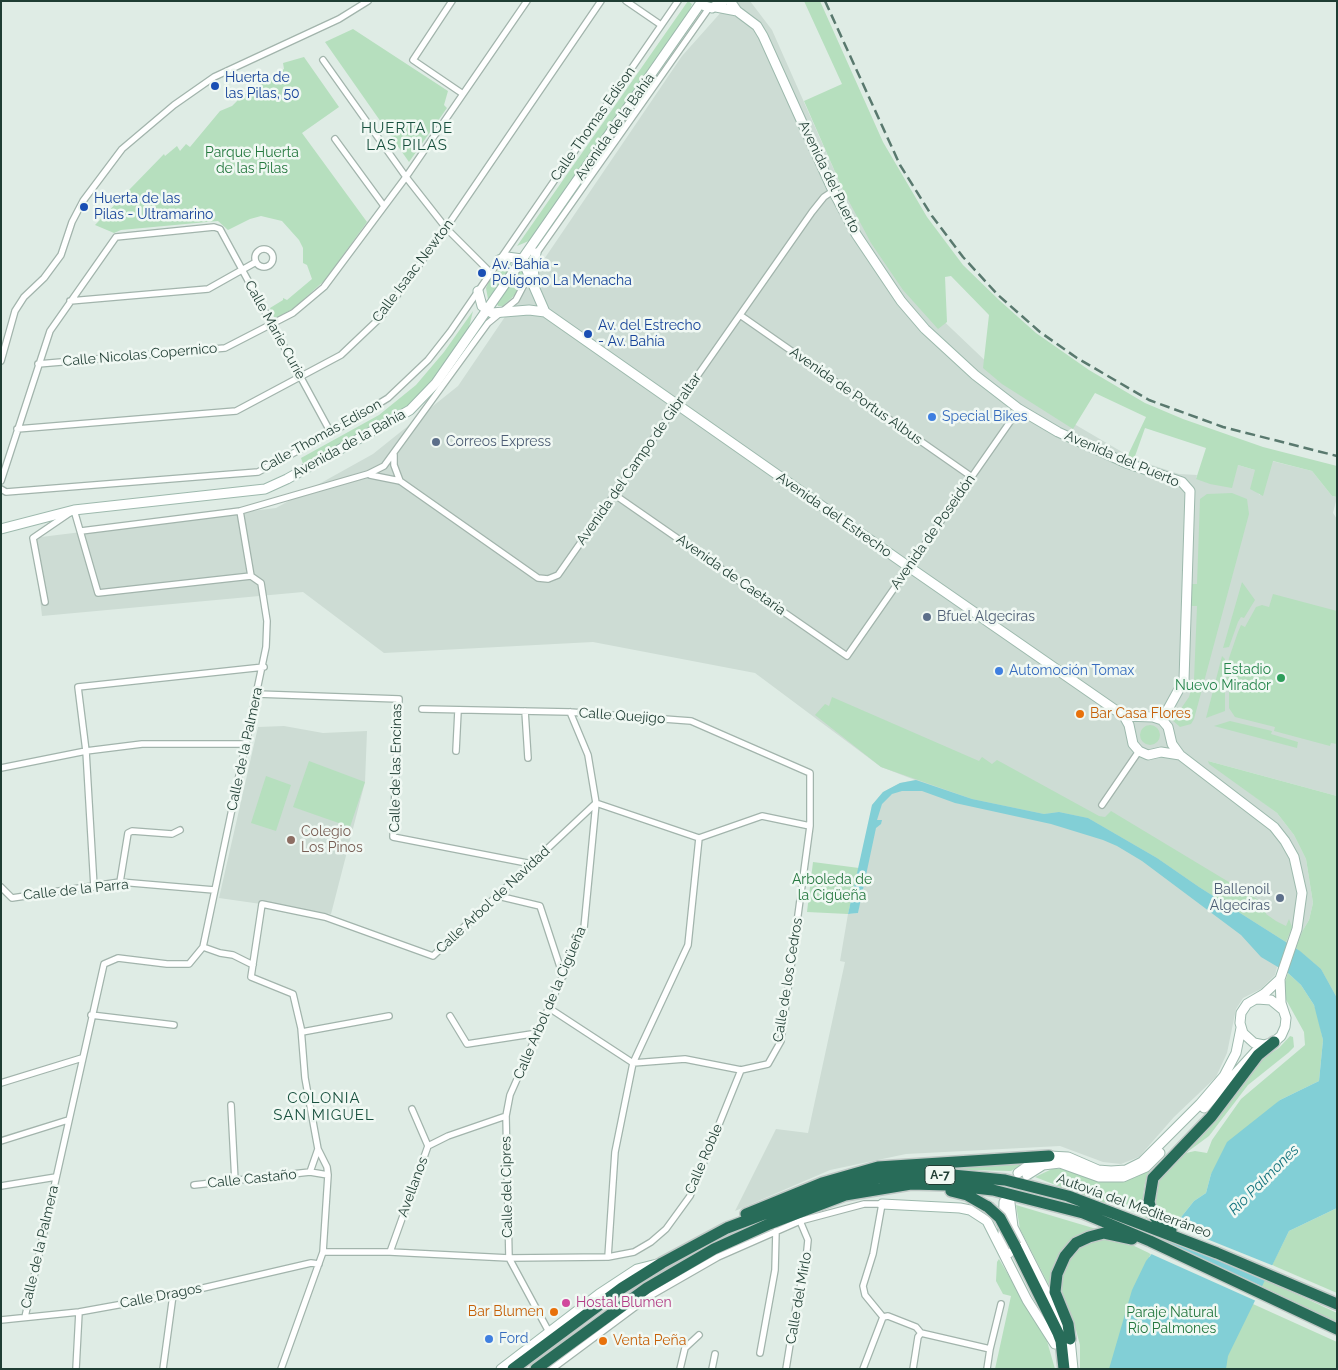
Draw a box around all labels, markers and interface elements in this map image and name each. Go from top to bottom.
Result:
street label: Calle Thomas Edison [547,64,639,184]
place label: Huerta de las Pilas, 50 [225,70,300,102]
street label: Avenida de la Bahía [572,70,658,184]
marker: Huerta de las Pilas, 50 [209,80,221,92]
street label: Avenida del Puerto [795,118,863,236]
district label: HUERTA DE LAS PILAS [360,119,454,154]
park label: Parque Huerta de las Pilas [205,145,299,178]
place label: Huerta de las Pilas - Ultramarino [94,191,213,223]
marker: Huerta de las Pilas - Ultramarino [78,201,90,213]
street label: Calle Isaac Newton [369,216,457,326]
place label: Av. Bahía - Polígono La Menacha [492,257,632,290]
marker: Av. Bahía - Polígono La Menacha [476,267,488,279]
street label: Calle Marie Curie [241,278,309,382]
place label: Av. del Estrecho - Av. Bahía [598,318,701,351]
marker: Av. del Estrecho - Av. Bahía [582,328,594,340]
street label: Calle Nicolas Copernico [62,340,218,370]
street label: Avenida de Portus Albus [786,344,926,448]
street label: Avenida del Campo de Gibraltar [573,370,705,548]
street label: Calle Thomas Edison [258,396,384,476]
street label: Avenida de la Bahía [289,406,409,482]
place label: Special Bikes [942,409,1027,425]
marker: Special Bikes [926,411,938,423]
street label: Avenida del Puerto [1062,427,1182,491]
place label: Correos Express [446,434,551,450]
marker: Correos Express [430,436,442,448]
street label: Avenida del Estrecho [773,469,895,561]
street label: Avenida de Poseidón [887,471,979,593]
street label: Avenida de Caetaria [673,531,789,619]
place label: Bfuel Algeciras [937,609,1035,625]
marker: Bfuel Algeciras [921,611,933,623]
place label: Estadio Nuevo Mirador [1175,662,1271,694]
place label: Automoción Tomax [1009,663,1134,679]
marker: Automoción Tomax [993,665,1005,677]
marker: Estadio Nuevo Mirador [1275,672,1287,684]
street label: Calle de la Palmera [224,686,266,812]
street label: Calle de las Encinas [386,703,406,833]
street label: Calle Quejigo [578,705,666,727]
place label: Bar Casa Flores [1090,706,1191,722]
marker: Bar Casa Flores [1074,708,1086,720]
place label: Colegio Los Pinos [301,824,363,856]
marker: Colegio Los Pinos [285,834,297,846]
street label: Calle Arbol de Navidad [433,843,553,957]
park label: Arboleda de la Cigüeña [792,872,872,904]
street label: Calle de la Parra [22,876,130,904]
place label: Ballenoil Algeciras [1210,882,1270,914]
marker: Ballenoil Algeciras [1274,892,1286,904]
street label: Calle de los Cedros [770,917,806,1043]
street label: Calle Arbol de la Cigüeña [510,924,590,1082]
district label: COLONIA SAN MIGUEL [272,1089,376,1124]
street label: Calle Roble [682,1121,726,1197]
street label: Calle del Cipres [498,1136,516,1238]
water label: Rio Palmones [1225,1141,1303,1219]
street label: Avellanos [394,1155,432,1219]
street label: Calle Castaño [207,1166,297,1192]
road number: A-7 [925,1166,955,1184]
street label: Autovía del Mediterráneo [1054,1170,1214,1242]
street label: Calle de la Palmera [18,1184,62,1310]
street label: Calle del Mirlo [783,1251,815,1345]
street label: Calle Dragos [119,1280,203,1312]
place label: Hostal Blumen [576,1295,672,1311]
marker: Hostal Blumen [560,1297,572,1309]
place label: Bar Blumen [468,1304,544,1320]
park label: Paraje Natural Río Palmones [1126,1305,1218,1338]
marker: Bar Blumen [548,1306,560,1318]
place label: Ford [499,1331,529,1347]
marker: Ford [483,1333,495,1345]
place label: Venta Peña [613,1333,686,1349]
marker: Venta Peña [597,1335,609,1347]

